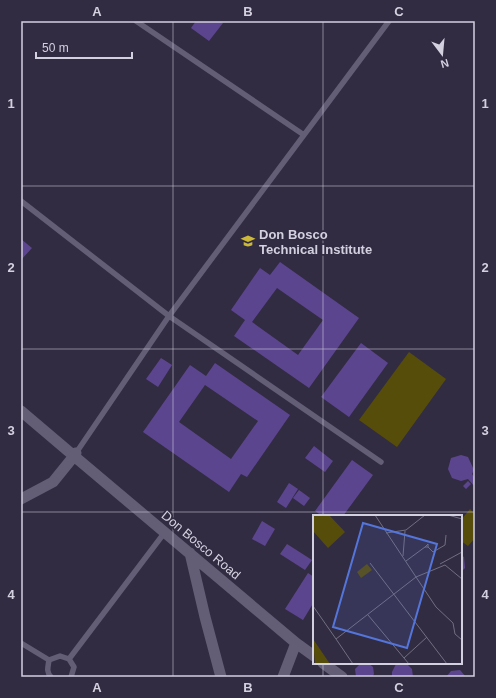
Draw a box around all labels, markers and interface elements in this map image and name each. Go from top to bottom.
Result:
text: A [92,4,102,19]
text: B [243,4,253,19]
text: C [394,4,404,19]
scale bar [36,34,132,60]
north arrow [422,34,462,74]
text: 50 m [42,41,69,55]
text: N [439,57,450,70]
text: 1 [7,96,15,111]
text: 1 [481,96,489,111]
place label: Don Bosco Technical Institute [259,227,372,257]
school or university icon: Don Bosco Technical Institute [240,233,256,249]
text: 2 [7,260,15,275]
text: 2 [481,260,489,275]
text: 3 [7,423,15,438]
text: 3 [481,423,489,438]
street label: Don Bosco Road [159,508,243,582]
inset map [313,515,462,664]
text: 4 [7,587,15,602]
text: 4 [481,587,489,602]
text: A [92,680,102,695]
text: B [243,680,253,695]
text: C [394,680,404,695]

